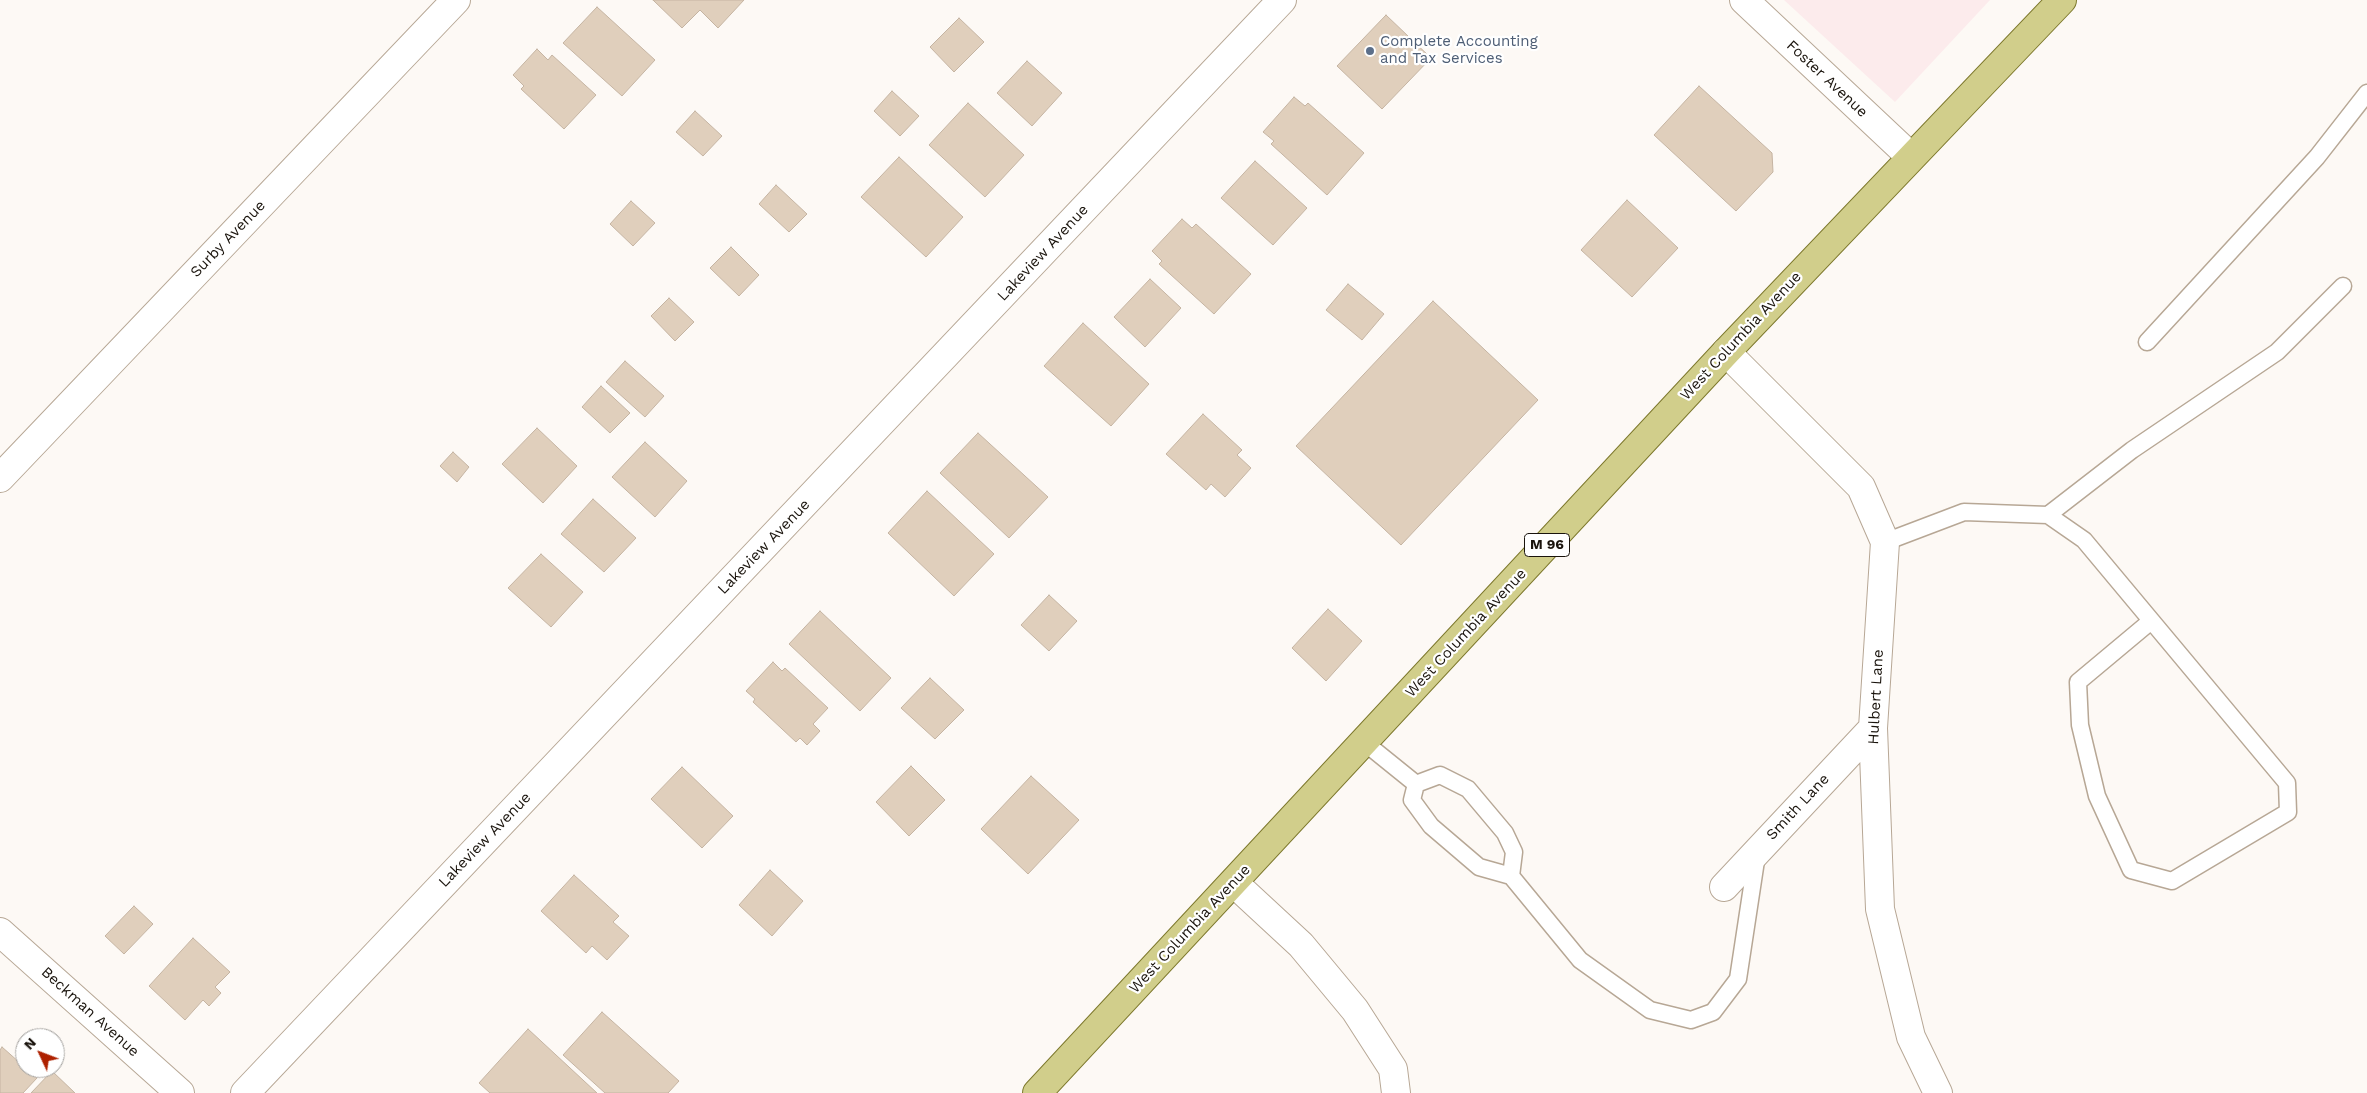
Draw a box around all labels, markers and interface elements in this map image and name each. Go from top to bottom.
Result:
place label: Complete Accounting and Tax Services [1380,33,1538,68]
street label: Foster Avenue [1783,37,1871,121]
marker: Complete Accounting and Tax Services [1364,45,1376,57]
street label: Surby Avenue [187,197,269,281]
street label: Lakeview Avenue [994,201,1092,305]
street label: West Columbia Avenue [1677,268,1805,404]
street label: Lakeview Avenue [714,496,814,598]
road number: M 96 [1524,534,1570,556]
street label: West Columbia Avenue [1402,565,1530,701]
street label: Hulbert Lane [1865,649,1887,745]
street label: Smith Lane [1763,770,1833,844]
street label: Lakeview Avenue [435,789,535,891]
street label: West Columbia Avenue [1126,861,1254,997]
street label: Beckman Avenue [37,963,143,1061]
north arrow [15,1028,65,1078]
text: N [20,1034,39,1053]

